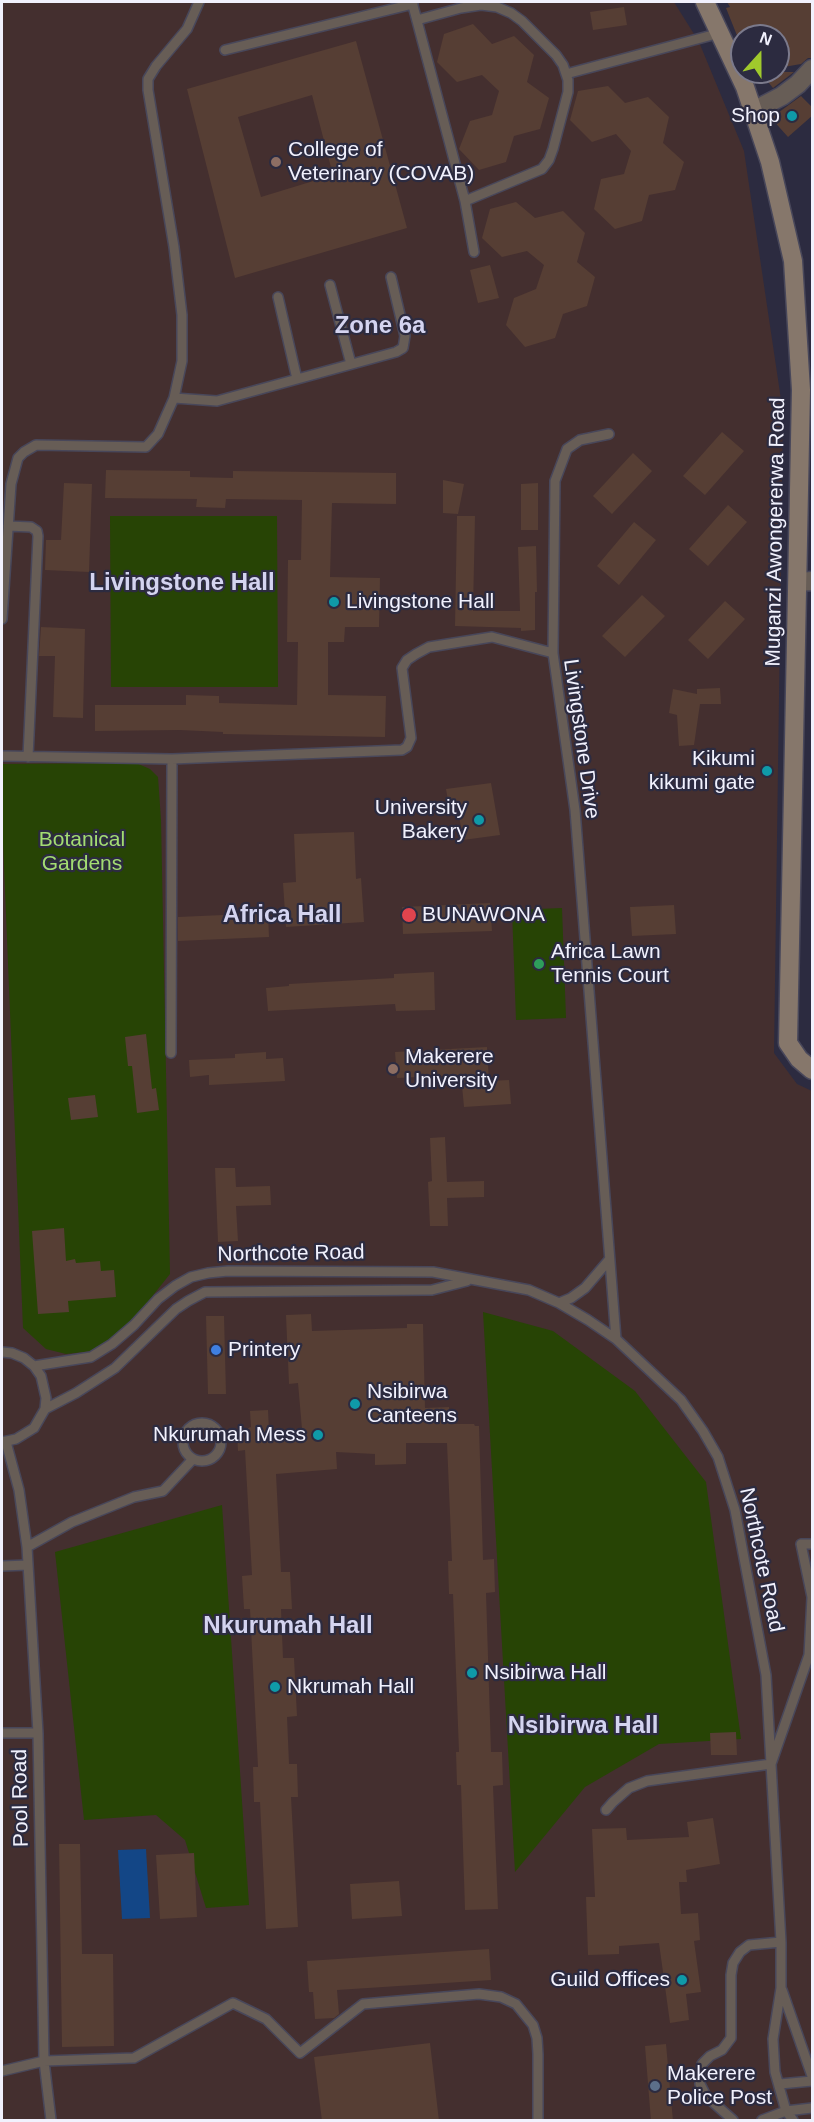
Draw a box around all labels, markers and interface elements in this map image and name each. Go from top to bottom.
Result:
north arrow [730,24,790,84]
text: N [757,29,774,49]
place label: Shop [731,103,780,129]
marker: Shop [785,109,799,123]
place label: College of Veterinary (COVAB) [288,137,474,187]
marker: College of Veterinary (COVAB) [269,155,283,169]
district label: Zone 6a [335,312,425,340]
street label: Muganzi Awongererwa Road [761,397,791,667]
district label: Livingstone Hall [89,569,275,597]
place label: Livingstone Hall [346,589,494,615]
marker: Livingstone Hall [327,595,341,609]
street label: Livingstone Drive [557,657,605,821]
place label: Kikumi kikumi gate [649,746,755,796]
marker: Kikumi kikumi gate [760,764,774,778]
place label: University Bakery [375,795,467,845]
marker: University Bakery [472,813,486,827]
park label: Botanical Gardens [39,827,125,877]
district label: Africa Hall [223,901,341,929]
place label: BUNAWONA [422,902,545,928]
marker: BUNAWONA [400,906,418,924]
place label: Africa Lawn Tennis Court [551,939,669,989]
marker: Africa Lawn Tennis Court [532,957,546,971]
place label: Makerere University [405,1044,497,1094]
marker: Makerere University [386,1062,400,1076]
street label: Northcote Road [217,1240,365,1268]
place label: Printery [228,1337,300,1363]
marker: Printery [209,1343,223,1357]
place label: Nsibirwa Canteens [367,1379,457,1429]
marker: Nsibirwa Canteens [348,1397,362,1411]
place label: Nkurumah Mess [153,1422,306,1448]
marker: Nkurumah Mess [311,1428,325,1442]
street label: Northcote Road [733,1485,789,1635]
district label: Nkurumah Hall [203,1612,373,1640]
place label: Nsibirwa Hall [484,1660,607,1686]
marker: Nsibirwa Hall [465,1666,479,1680]
place label: Nkrumah Hall [287,1674,414,1700]
marker: Nkrumah Hall [268,1680,282,1694]
district label: Nsibirwa Hall [508,1712,658,1740]
street label: Pool Road [8,1749,34,1847]
place label: Guild Offices [550,1967,670,1993]
marker: Guild Offices [675,1973,689,1987]
place label: Makerere Police Post [667,2061,772,2111]
marker: Makerere Police Post [648,2079,662,2093]

